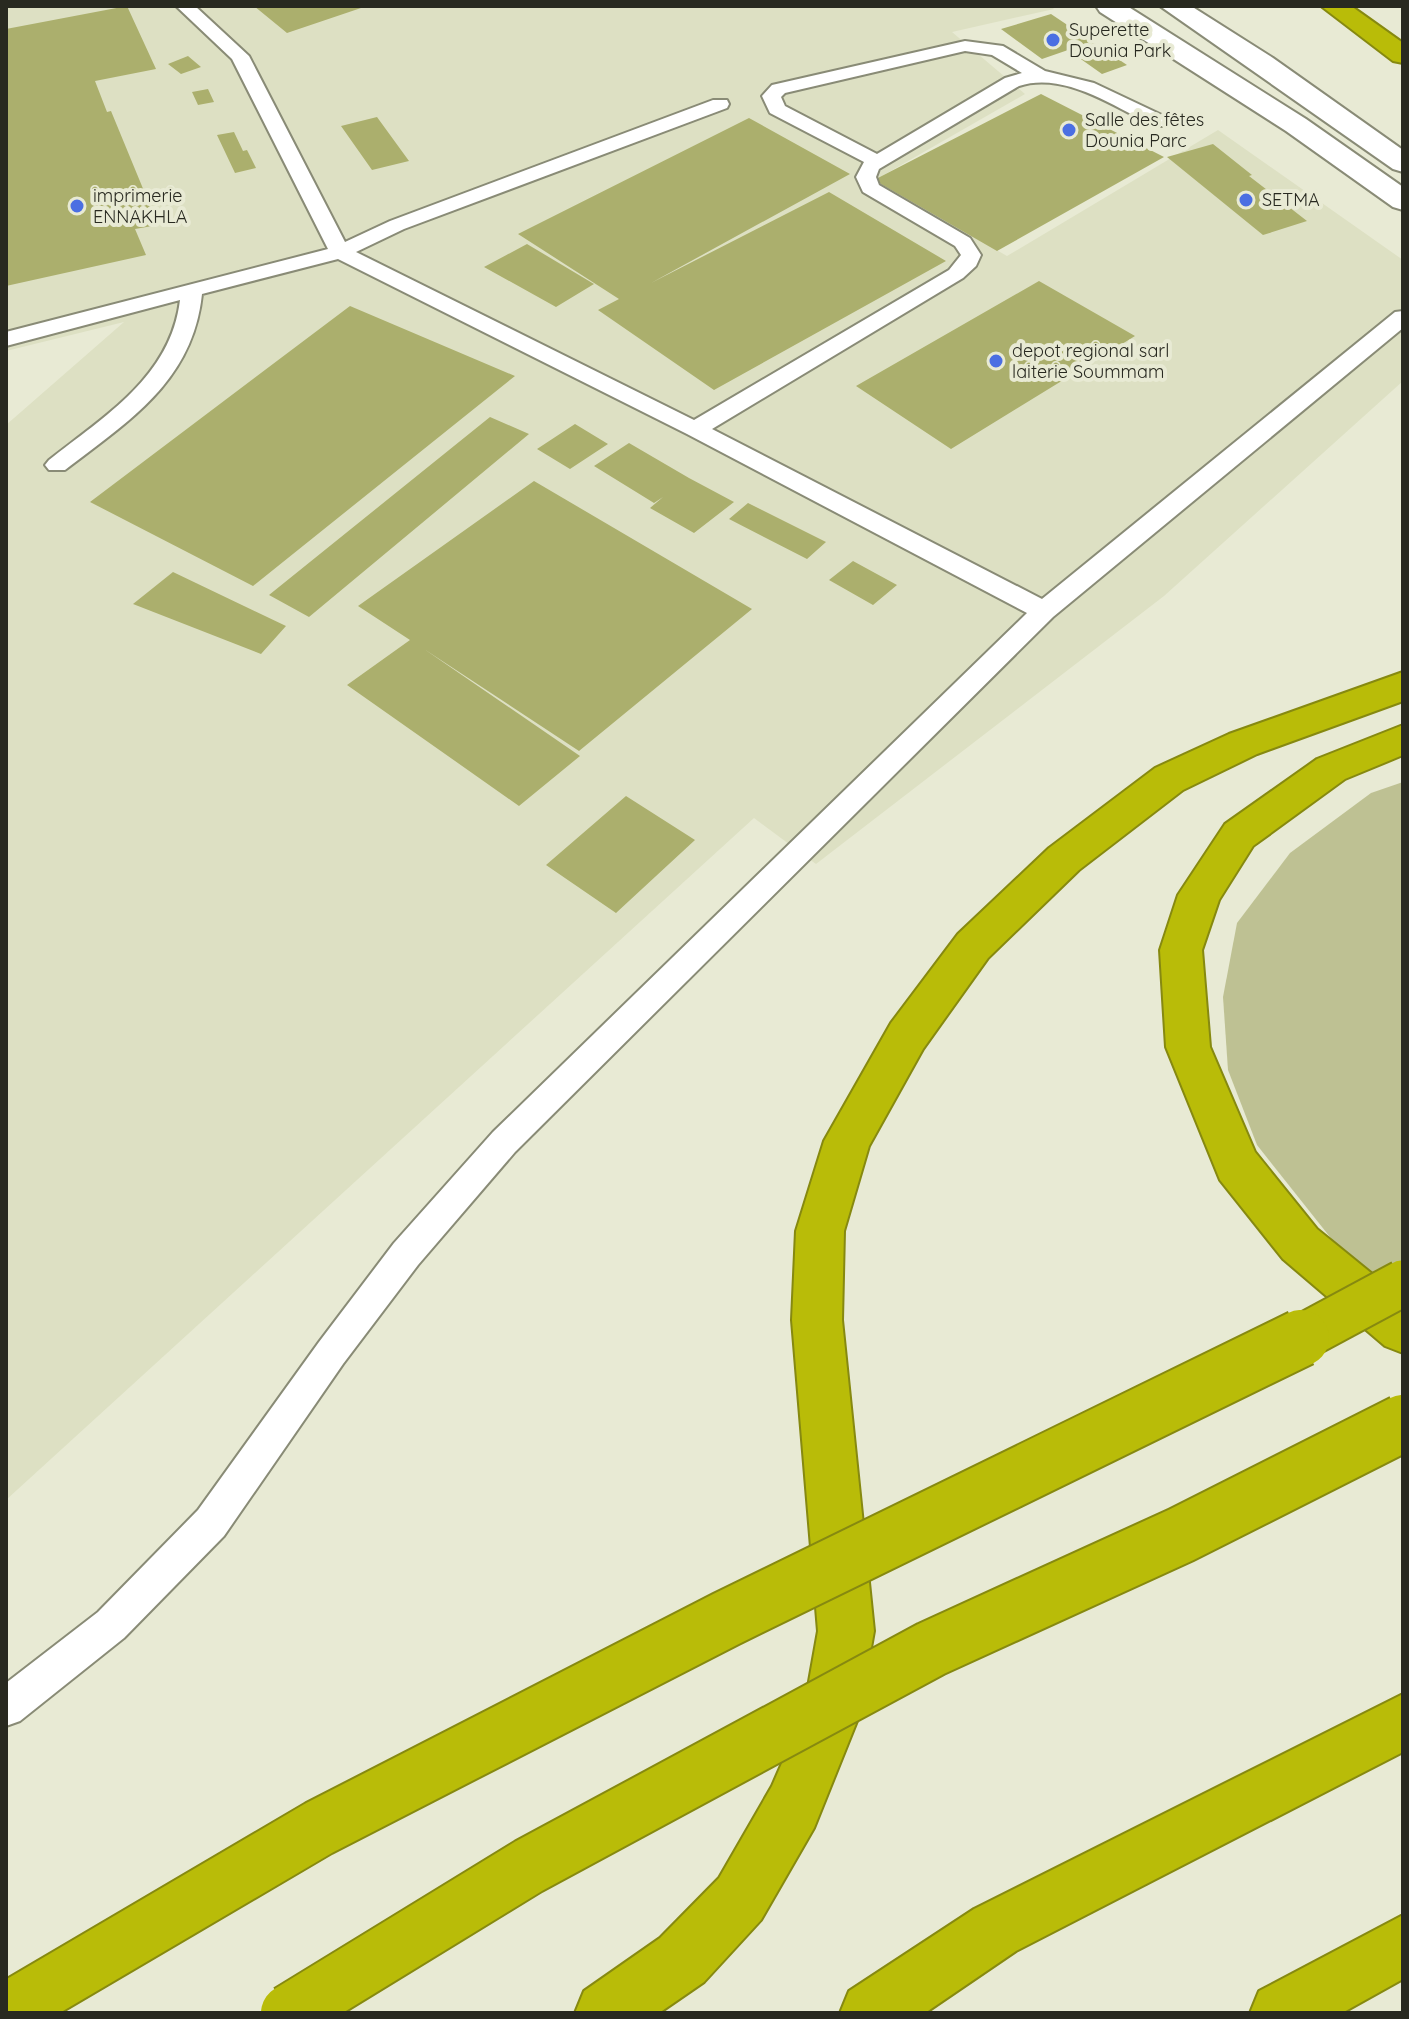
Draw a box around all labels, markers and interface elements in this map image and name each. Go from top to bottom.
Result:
place label: Superette Dounia Park [1069,18,1171,62]
marker: Superette Dounia Park [1044,31,1062,49]
place label: Salle des fêtes Dounia Parc [1085,108,1204,152]
marker: Salle des fêtes Dounia Parc [1060,121,1078,139]
place label: imprimerie ENNAKHLA [93,184,188,228]
place label: SETMA [1262,188,1320,211]
marker: SETMA [1237,191,1255,209]
marker: imprimerie ENNAKHLA [68,197,86,215]
place label: depot regional sarl laiterie Soummam [1012,339,1169,383]
marker: depot regional sarl laiterie Soummam [987,352,1005,370]

